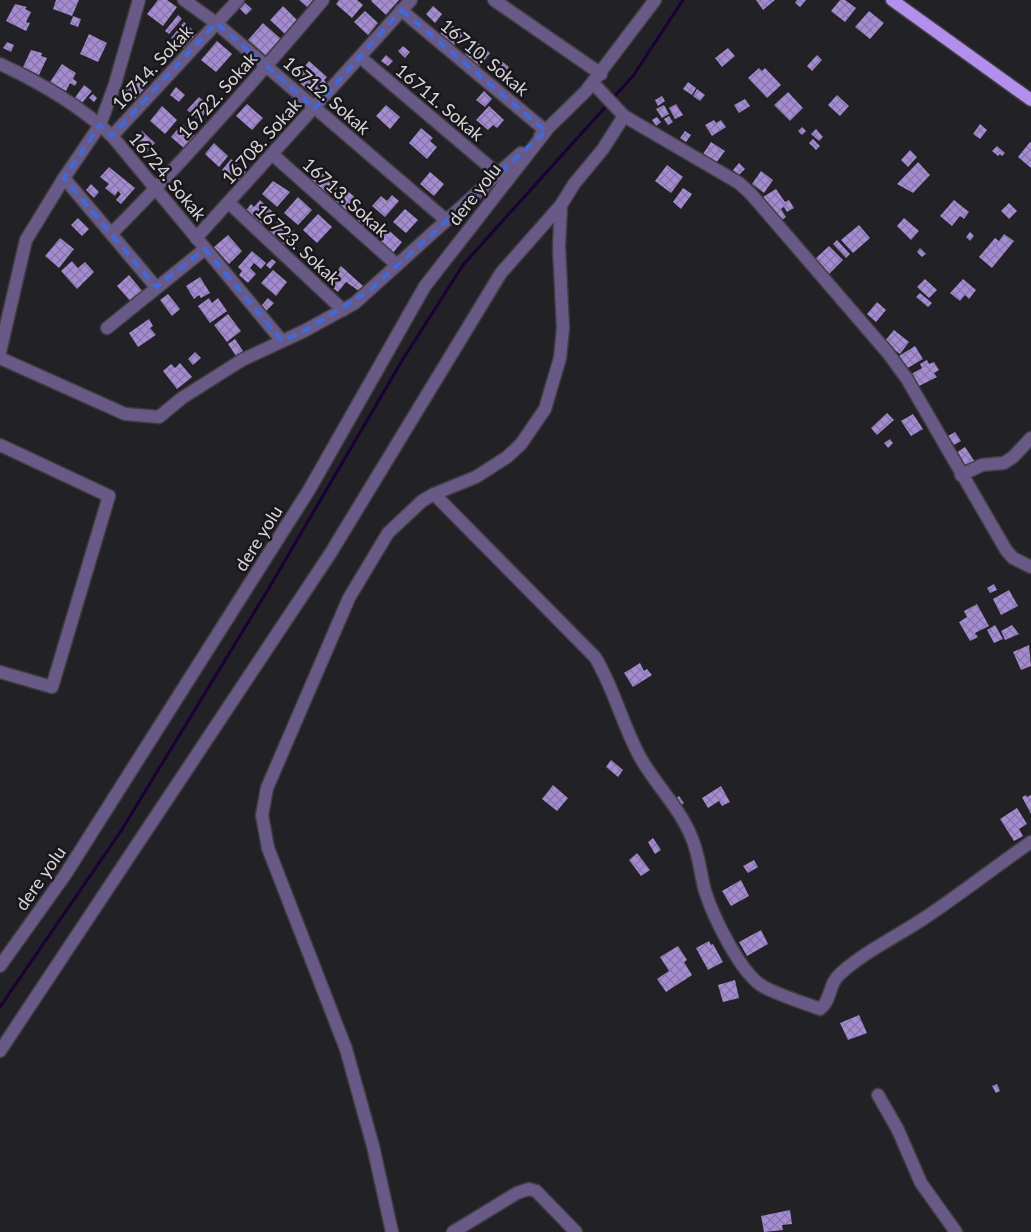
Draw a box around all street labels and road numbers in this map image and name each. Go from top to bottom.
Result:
street label: 16710. Sokak [436,14,534,101]
street label: 16714. Sokak [107,19,198,114]
street label: 16722. Sokak [173,47,262,143]
street label: 16712. Sokak [279,51,376,139]
street label: 16711. Sokak [391,59,489,146]
street label: 16708. Sokak [217,93,306,189]
street label: 16724. Sokak [125,127,212,225]
street label: 16713. Sokak [298,153,394,242]
street label: dere yolu [443,158,505,230]
street label: 16723. Sokak [251,199,346,290]
street label: dere yolu [229,501,287,575]
street label: dere yolu [10,842,70,914]

